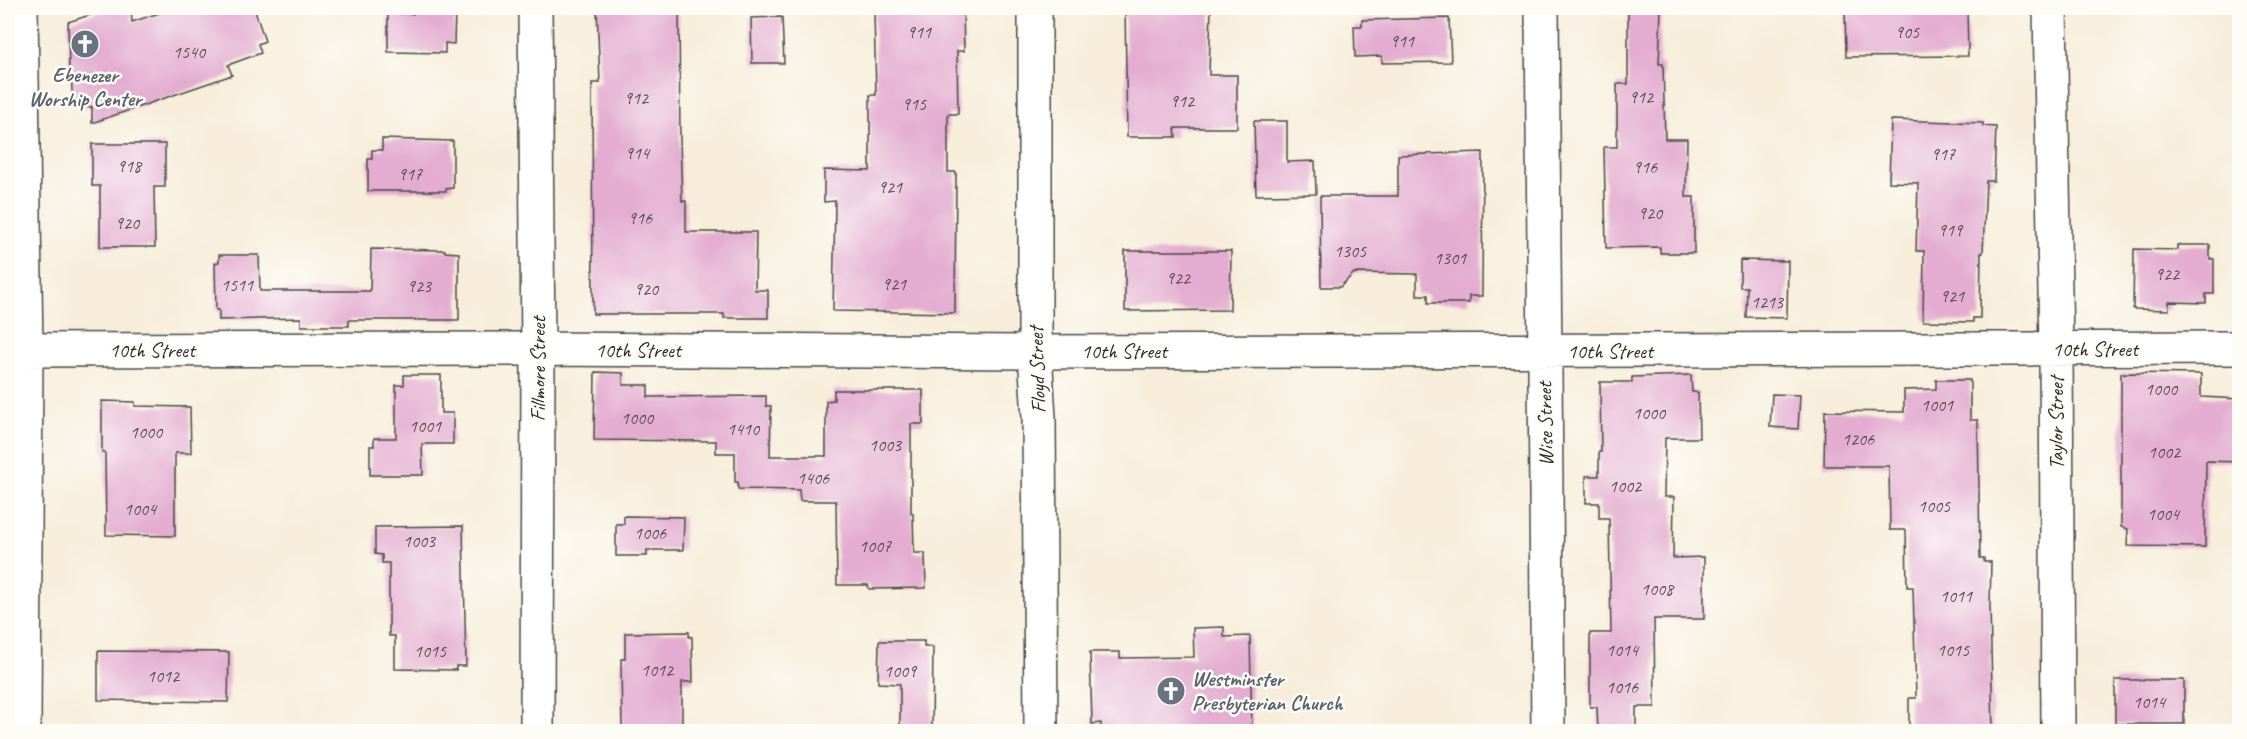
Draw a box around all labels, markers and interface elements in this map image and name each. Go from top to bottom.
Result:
house number: 911 [907,21,932,43]
house number: 905 [1895,21,1920,43]
church icon: Ebenezer Worship Center [69,28,101,60]
house number: 911 [1390,30,1415,52]
house number: 1540 [173,41,207,63]
place label: Ebenezer Worship Center [29,62,144,112]
house number: 912 [1629,86,1655,108]
house number: 912 [624,87,650,109]
house number: 912 [1170,90,1196,112]
house number: 915 [902,93,927,115]
house number: 914 [625,142,651,164]
house number: 917 [1931,143,1956,165]
house number: 918 [117,155,143,177]
house number: 916 [1633,156,1658,178]
house number: 917 [398,163,423,185]
house number: 921 [878,176,903,198]
house number: 920 [1638,202,1664,224]
house number: 916 [628,207,653,229]
house number: 920 [115,212,141,234]
house number: 919 [1938,219,1964,241]
house number: 1305 [1334,240,1367,262]
house number: 1301 [1434,247,1467,269]
house number: 922 [2155,263,2181,285]
house number: 922 [1166,267,1192,289]
house number: 921 [882,273,907,295]
house number: 1511 [221,274,254,296]
house number: 923 [407,275,433,297]
house number: 920 [634,278,660,300]
house number: 921 [1940,285,1965,307]
house number: 1213 [1751,291,1785,313]
street label: Fillmore Street [525,315,551,421]
street label: Floyd Street [1022,323,1052,414]
street label: 10th Street [2052,336,2140,362]
street label: 10th Street [109,337,197,363]
street label: 10th Street [595,337,683,363]
street label: 10th Street [1081,338,1169,364]
street label: 10th Street [1567,338,1655,364]
street label: Taylor Street [2043,373,2069,470]
house number: 1000 [2145,378,2179,400]
street label: Wise Street [1531,380,1559,466]
house number: 1001 [1921,394,1954,416]
house number: 1000 [1633,402,1667,424]
house number: 1000 [621,407,655,429]
house number: 1001 [409,415,442,437]
house number: 1410 [727,418,761,440]
house number: 1000 [130,421,164,443]
house number: 1206 [1842,428,1875,450]
house number: 1003 [869,434,903,456]
house number: 1002 [2148,441,2182,463]
house number: 1406 [797,467,830,489]
house number: 1002 [1609,475,1643,497]
house number: 1005 [1918,495,1951,517]
house number: 1004 [124,498,158,520]
house number: 1004 [2147,503,2181,525]
house number: 1006 [634,522,667,544]
house number: 1003 [403,530,437,552]
house number: 1007 [859,535,892,557]
house number: 1008 [1641,578,1675,600]
house number: 1011 [1940,585,1973,607]
house number: 1014 [1606,639,1640,661]
house number: 1015 [1937,639,1970,661]
house number: 1015 [414,640,447,662]
house number: 1012 [641,659,675,681]
house number: 1009 [884,660,918,682]
house number: 1012 [147,665,181,687]
place label: Westminster Presbyterian Church [1192,666,1344,716]
church icon: Westminster Presbyterian Church [1155,675,1187,707]
house number: 1016 [1606,676,1639,698]
house number: 1014 [2133,691,2167,713]

